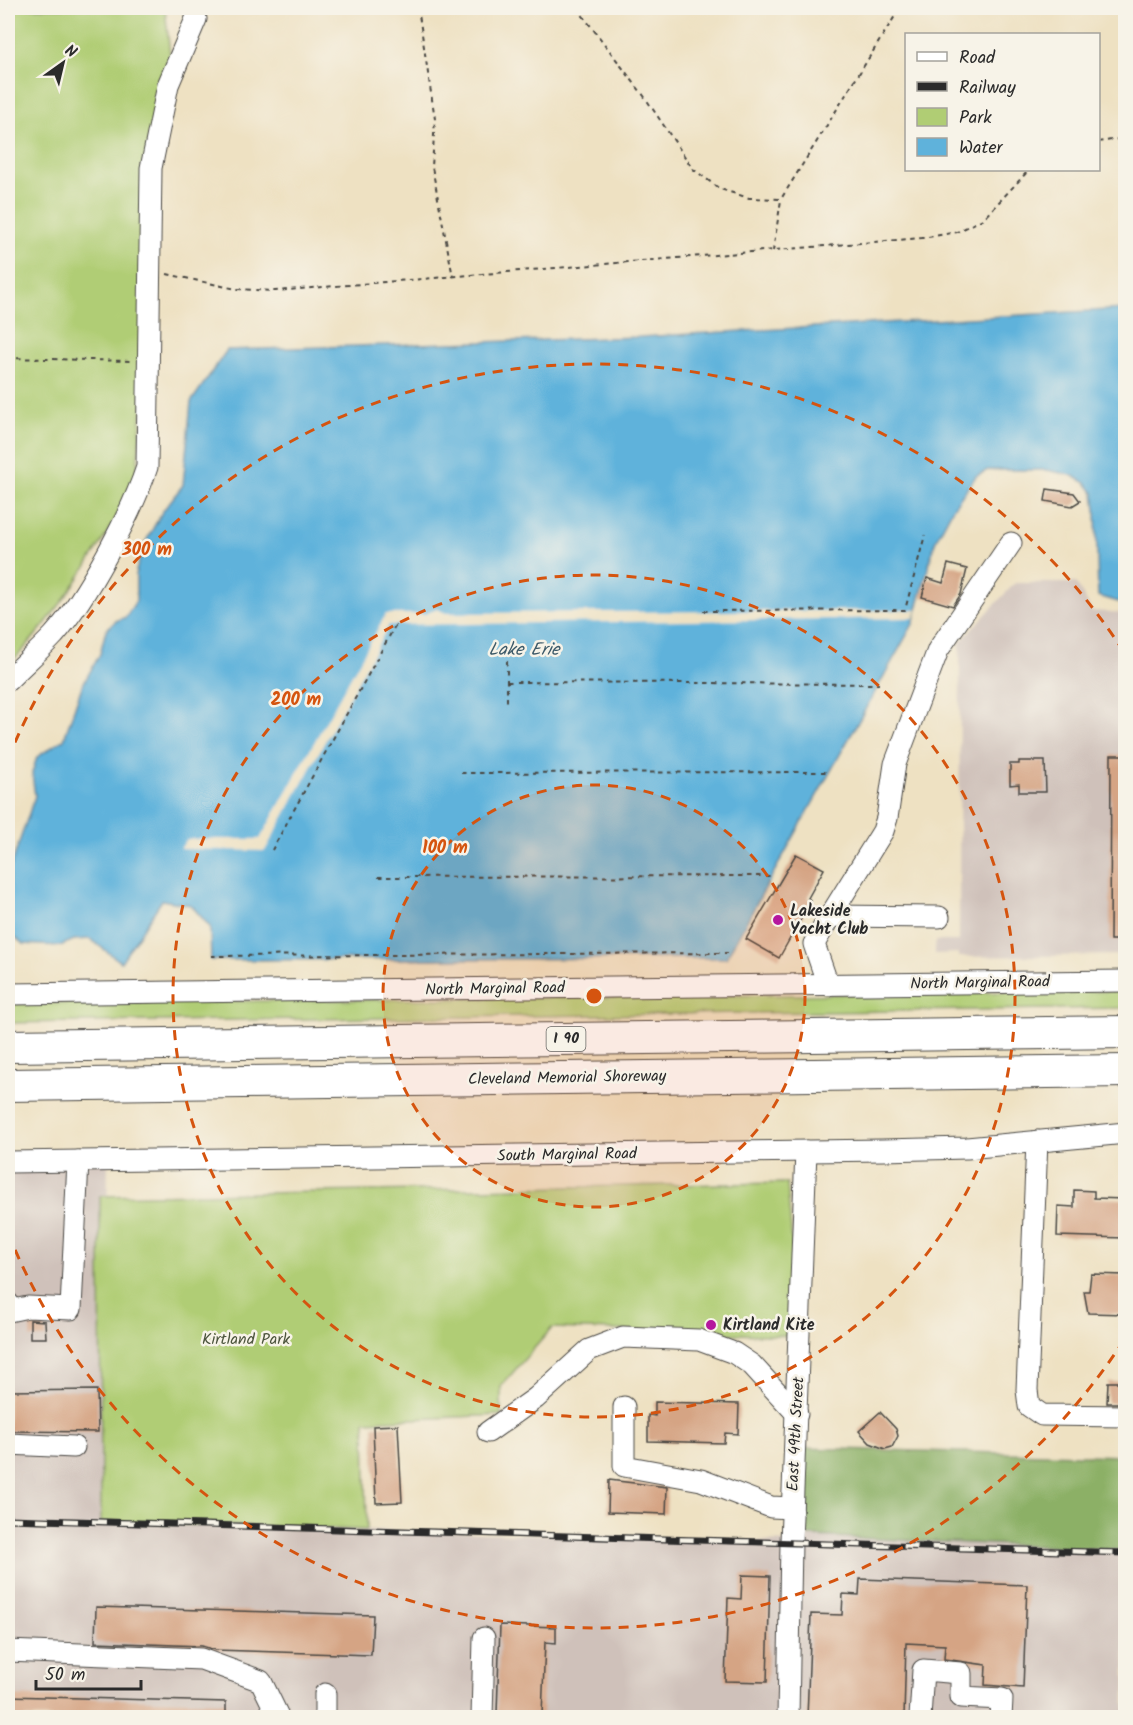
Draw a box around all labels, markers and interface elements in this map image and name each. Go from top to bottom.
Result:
north arrow [33,33,93,93]
legend [905,33,1100,171]
text: N [59,39,82,65]
text: Road [959,44,996,73]
text: Railway [959,74,1016,103]
text: Park [959,104,992,133]
text: Water [959,134,1004,163]
text: 300 m [121,536,172,565]
water label: Lake Erie [489,636,561,665]
text: 200 m [271,686,322,715]
text: 100 m [422,834,468,863]
place label: Lakeside Yacht Club [790,899,868,942]
marker: Lakeside Yacht Club [771,913,785,927]
street label: North Marginal Road [910,969,1051,997]
street label: North Marginal Road [425,975,566,1003]
centre of rings [584,986,604,1006]
road number: I 90 [546,1027,586,1051]
street label: Cleveland Memorial Shoreway [468,1064,667,1092]
street label: South Marginal Road [497,1141,638,1169]
place label: Kirtland Kite [723,1313,815,1338]
marker: Kirtland Kite [704,1318,718,1332]
park label: Kirtland Park [202,1327,291,1352]
street label: East 49th Street [781,1375,812,1492]
scale bar [36,1653,141,1691]
text: 50 m [45,1661,85,1690]

